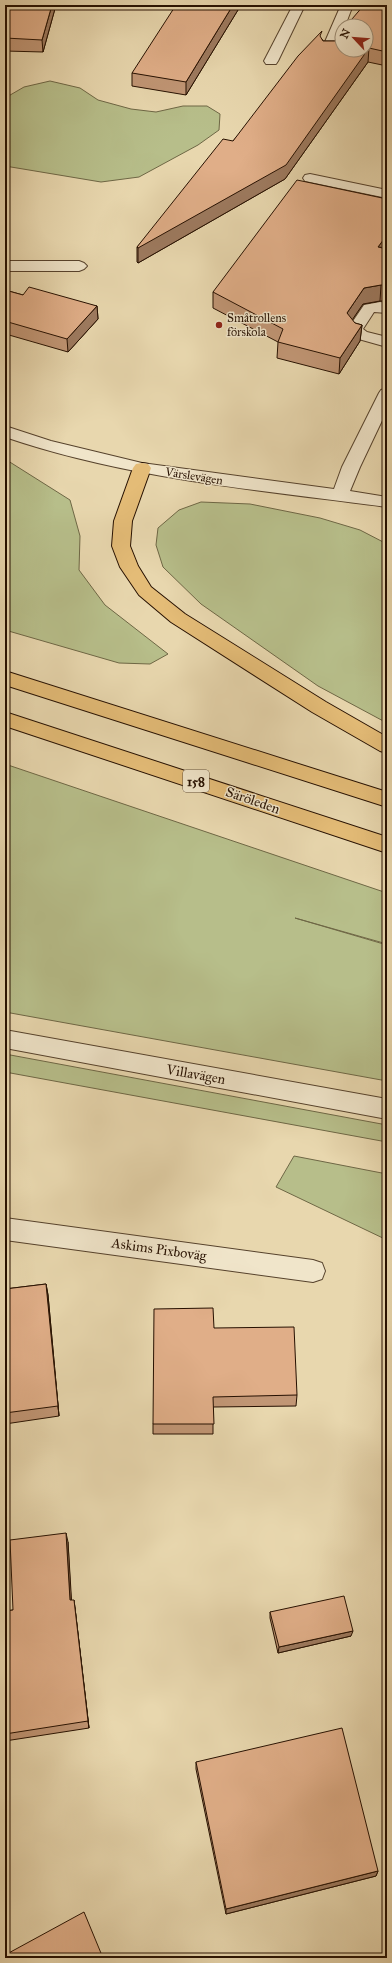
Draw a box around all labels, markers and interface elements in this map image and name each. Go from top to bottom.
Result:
north arrow [334,18,374,58]
text: N [338,26,354,41]
place label: Småtrollens förskola [227,311,286,339]
marker: Småtrollens förskola [214,320,224,330]
street label: Värslevägen [163,464,224,489]
road number: 158 [183,770,209,792]
street label: Säröleden [223,783,283,818]
street label: Villavägen [164,1061,227,1088]
street label: Askims Pixboväg [109,1234,208,1265]

